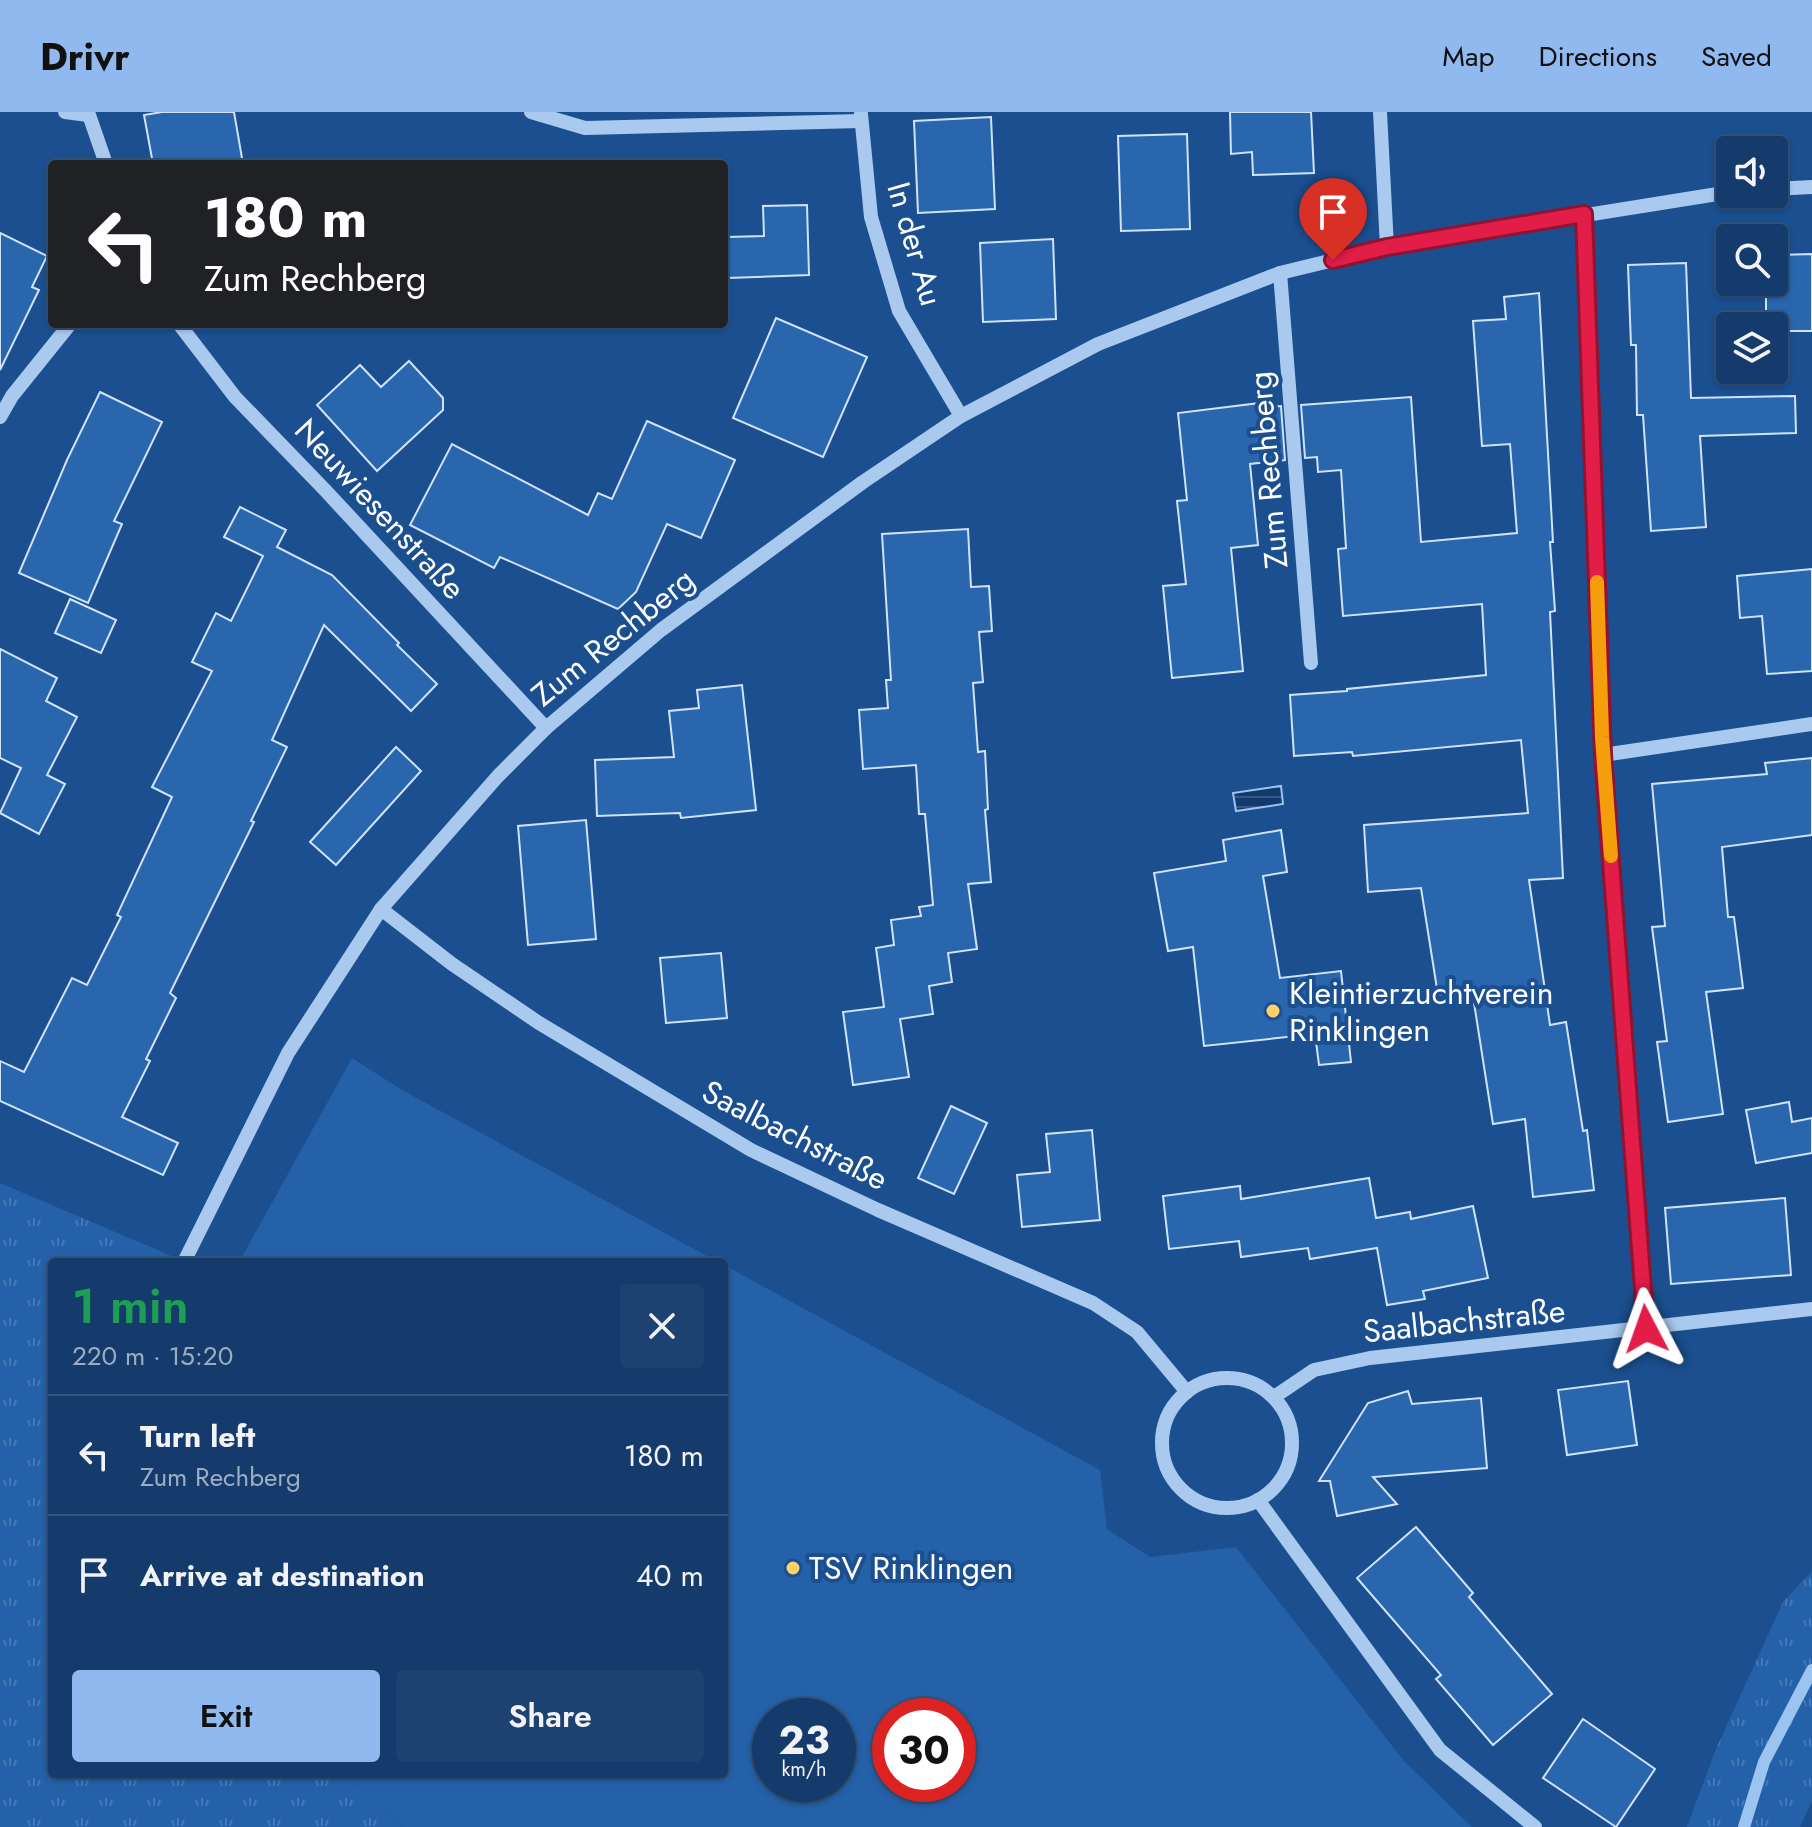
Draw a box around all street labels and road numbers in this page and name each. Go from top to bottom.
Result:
street label: In der Au [875,177,955,311]
street label: Zum Rechberg [1236,369,1300,571]
street label: Neuwiesenstraße [284,408,476,610]
street label: Zum Rechberg [522,557,704,717]
street label: Saalbachstraße [694,1068,896,1202]
street label: Saalbachstraße [1361,1288,1567,1354]

